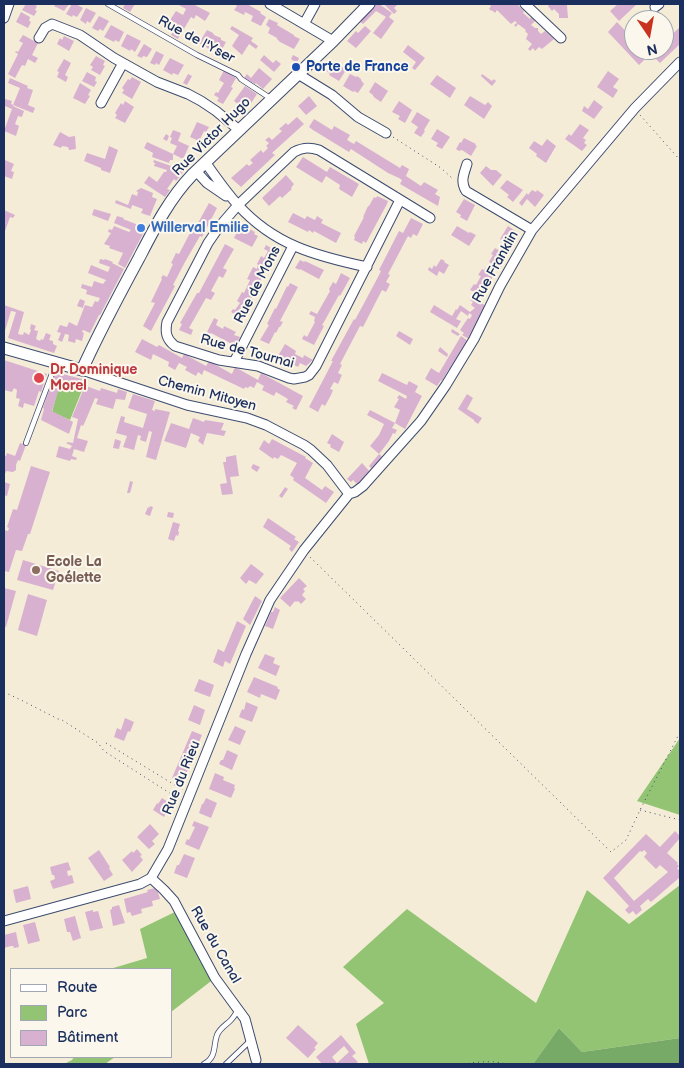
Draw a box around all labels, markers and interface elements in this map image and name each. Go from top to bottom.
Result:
north arrow [624,10,674,60]
street label: Rue de l'Yser [155,13,237,67]
text: N [645,40,659,59]
place label: Porte de France [306,59,409,75]
marker: Porte de France [290,61,302,73]
street label: Rue Victor Hugo [169,94,255,180]
place label: Willerval Emilie [151,220,249,236]
marker: Willerval Emilie [135,222,147,234]
street label: Rue Franklin [469,228,523,306]
street label: Rue de Mons [231,243,285,327]
street label: Rue de Tournai [198,331,296,373]
place label: Dr Dominique Morel [50,362,137,394]
marker: Dr Dominique Morel [32,371,46,385]
street label: Chemin Mitoyen [156,373,258,415]
place label: Ecole La Goélette [46,554,102,586]
marker: Ecole La Goélette [30,564,42,576]
street label: Rue du Rieu [159,738,205,818]
street label: Rue du Canal [186,903,244,987]
legend [10,968,172,1058]
text: Route [57,978,97,997]
text: Parc [57,1003,87,1022]
text: Bâtiment [57,1028,118,1047]

